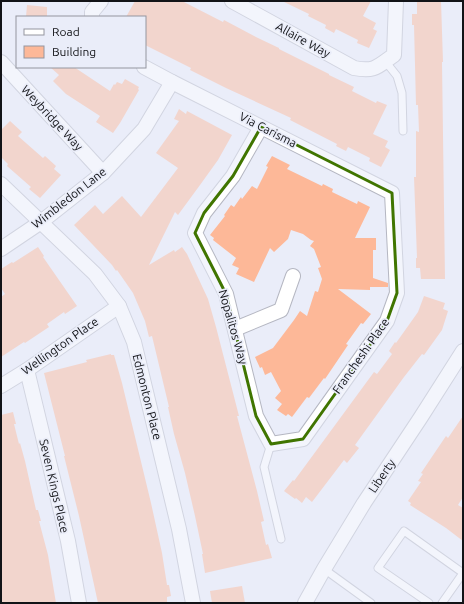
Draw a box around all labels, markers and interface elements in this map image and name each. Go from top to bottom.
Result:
legend [16,16,146,68]
street label: Allaire Way [274,19,333,60]
text: Road [52,25,80,38]
text: Building [52,45,96,58]
street label: Weybridge Way [19,83,86,153]
street label: Via Carisma [237,110,299,150]
street label: Wimbledon Lane [29,165,108,231]
street label: Nopalitos Way [217,288,250,366]
street label: Wellington Place [19,314,101,377]
street label: Francheshi Place [330,315,391,396]
street label: Edmonton Place [131,353,164,441]
street label: Seven Kings Place [37,438,72,534]
street label: Liberty [366,456,398,495]

